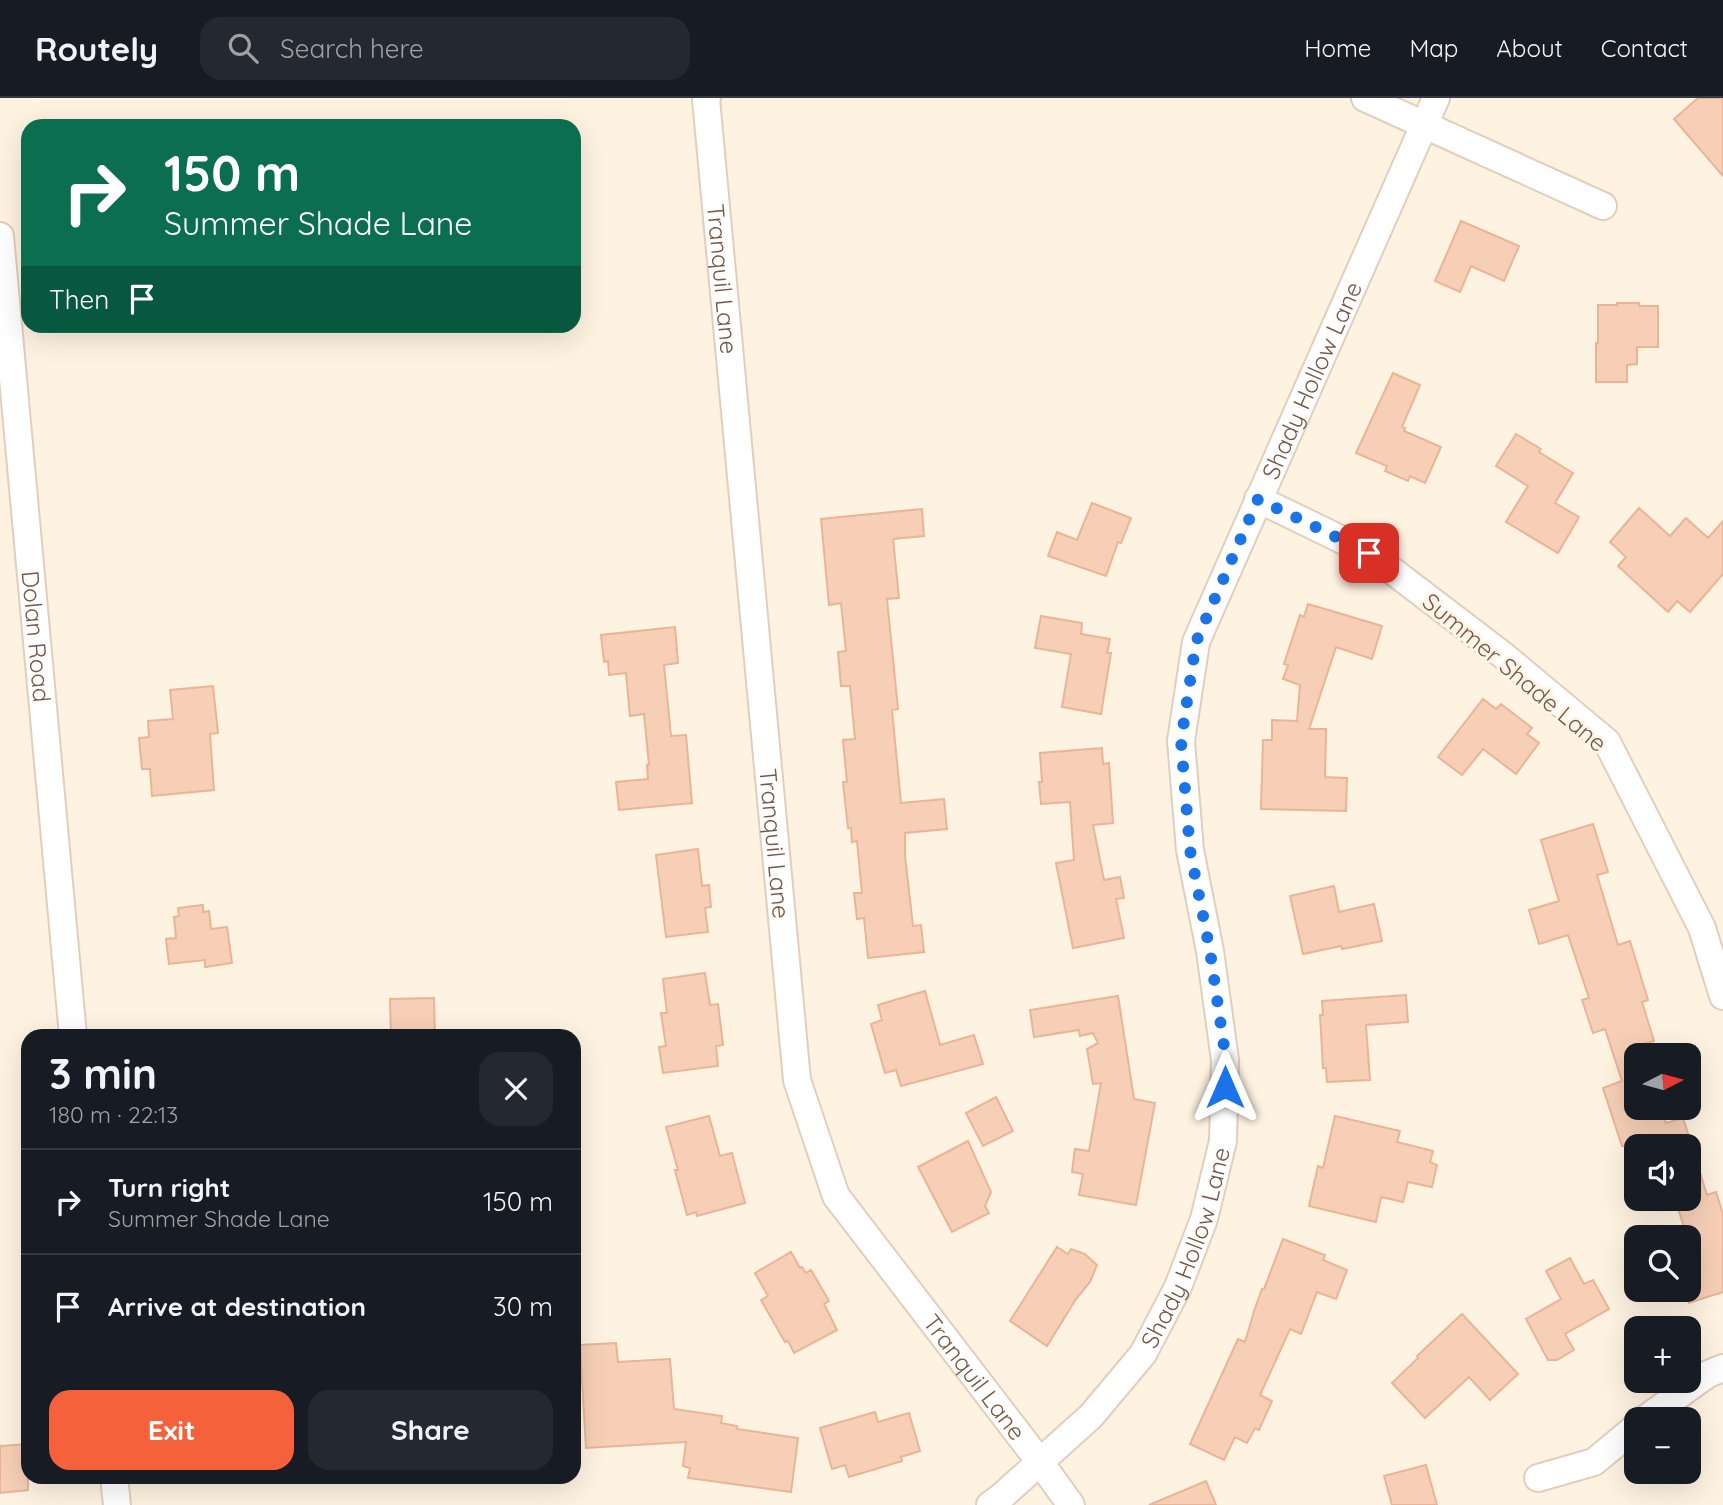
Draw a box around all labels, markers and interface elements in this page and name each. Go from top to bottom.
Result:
search box [200,17,690,80]
text: Routely [35,28,158,69]
icon: search [224,29,262,67]
text: Search here [280,32,424,65]
text: Home [1304,33,1371,63]
text: Map [1409,33,1458,63]
text: About [1496,33,1563,63]
text: Contact [1601,33,1688,63]
text: 150 m [164,142,300,203]
icon: right [49,147,140,238]
street label: Tranquil Lane [701,202,745,355]
text: Summer Shade Lane [164,203,472,243]
street label: Shady Hollow Lane [1255,277,1368,484]
icon: arrive [123,280,161,318]
text: Then [49,283,109,316]
pin [1339,523,1399,583]
icon: arrive [1350,534,1388,572]
street label: Dolan Road [16,569,57,703]
street label: Summer Shade Lane [1417,586,1613,758]
street label: Tranquil Lane [753,767,797,920]
north arrow [1624,1043,1701,1120]
map controls [1624,1043,1701,1484]
text: 3 min [49,1047,157,1100]
position arrow [1188,1050,1262,1124]
button: close [479,1052,553,1126]
text: 180 m · 22:13 [49,1100,178,1129]
button: sound [1624,1134,1701,1211]
street label: Shady Hollow Lane [1134,1144,1236,1353]
text: Turn right [108,1171,230,1204]
icon: right [49,1183,87,1221]
text: 150 m [483,1185,553,1218]
text: Summer Shade Lane [108,1204,330,1233]
button: search [1624,1225,1701,1302]
icon: arrive [49,1288,87,1326]
text: Arrive at destination [108,1290,366,1323]
text: 30 m [493,1290,553,1323]
street label: Tranquil Lane [917,1308,1032,1446]
button: + [1624,1316,1701,1393]
button: Exit [49,1390,294,1470]
button: Share [308,1390,553,1470]
button: − [1624,1407,1701,1484]

